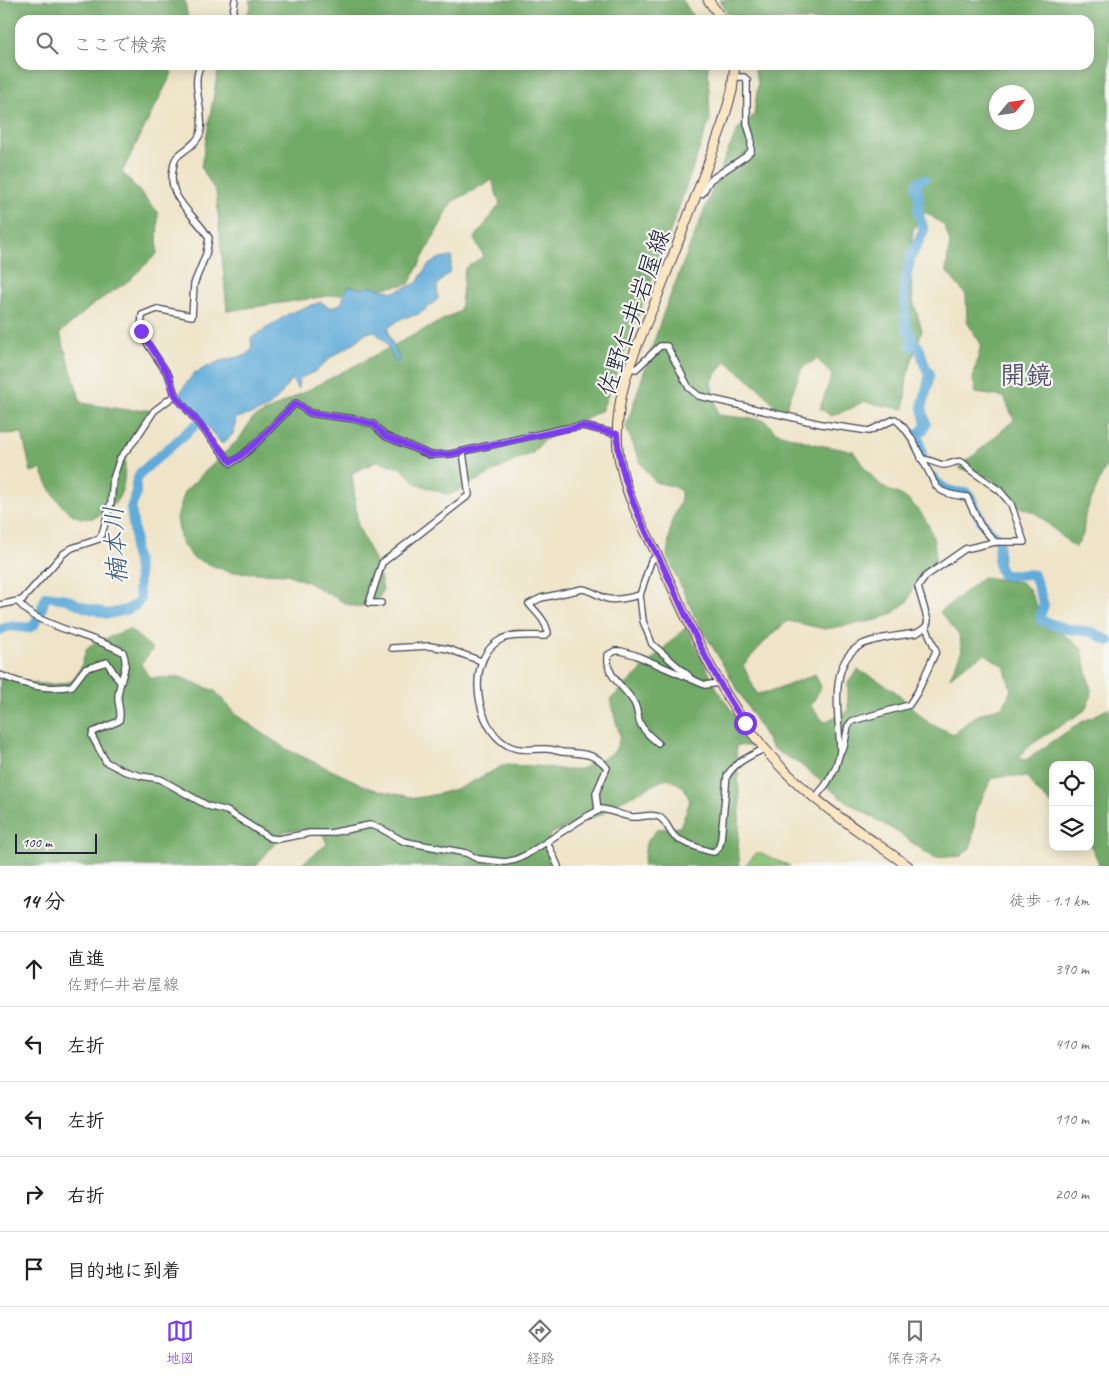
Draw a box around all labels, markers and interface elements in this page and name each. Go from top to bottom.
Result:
search box [15,15,1094,70]
icon: search [33,29,61,57]
text: ここで検索 [73,33,168,57]
north arrow [989,85,1034,130]
street label: 佐野仁井岩屋線 [590,224,678,400]
route end [130,320,153,343]
district label: 開鏡 [1000,359,1052,392]
water label: 楠本川 [97,505,134,585]
route start [734,712,757,735]
map controls [1049,761,1094,851]
button: locate [1049,761,1094,806]
button: layers [1049,806,1094,851]
scale bar [15,831,98,854]
text: 100 m [22,834,52,851]
text: 14 分 [20,888,65,914]
text: 徒歩 · 1.1 km [1009,891,1089,911]
text: 直進 [67,947,105,971]
icon: ahead [20,955,48,983]
text: 390 m [1055,959,1089,979]
text: 佐野仁井岩屋線 [67,975,179,995]
icon: left [20,1030,48,1058]
text: 左折 [67,1034,105,1058]
text: 410 m [1055,1034,1089,1054]
icon: left [20,1105,48,1133]
text: 左折 [67,1109,105,1133]
text: 110 m [1055,1109,1089,1129]
icon: right [20,1180,48,1208]
text: 右折 [67,1184,105,1208]
text: 200 m [1055,1184,1089,1204]
icon: arrive [20,1255,48,1283]
text: 目的地に到着 [67,1259,181,1283]
tab: 地図 [166,1317,194,1367]
tab: 経路 [526,1317,554,1367]
tab: 保存済み [887,1317,943,1367]

